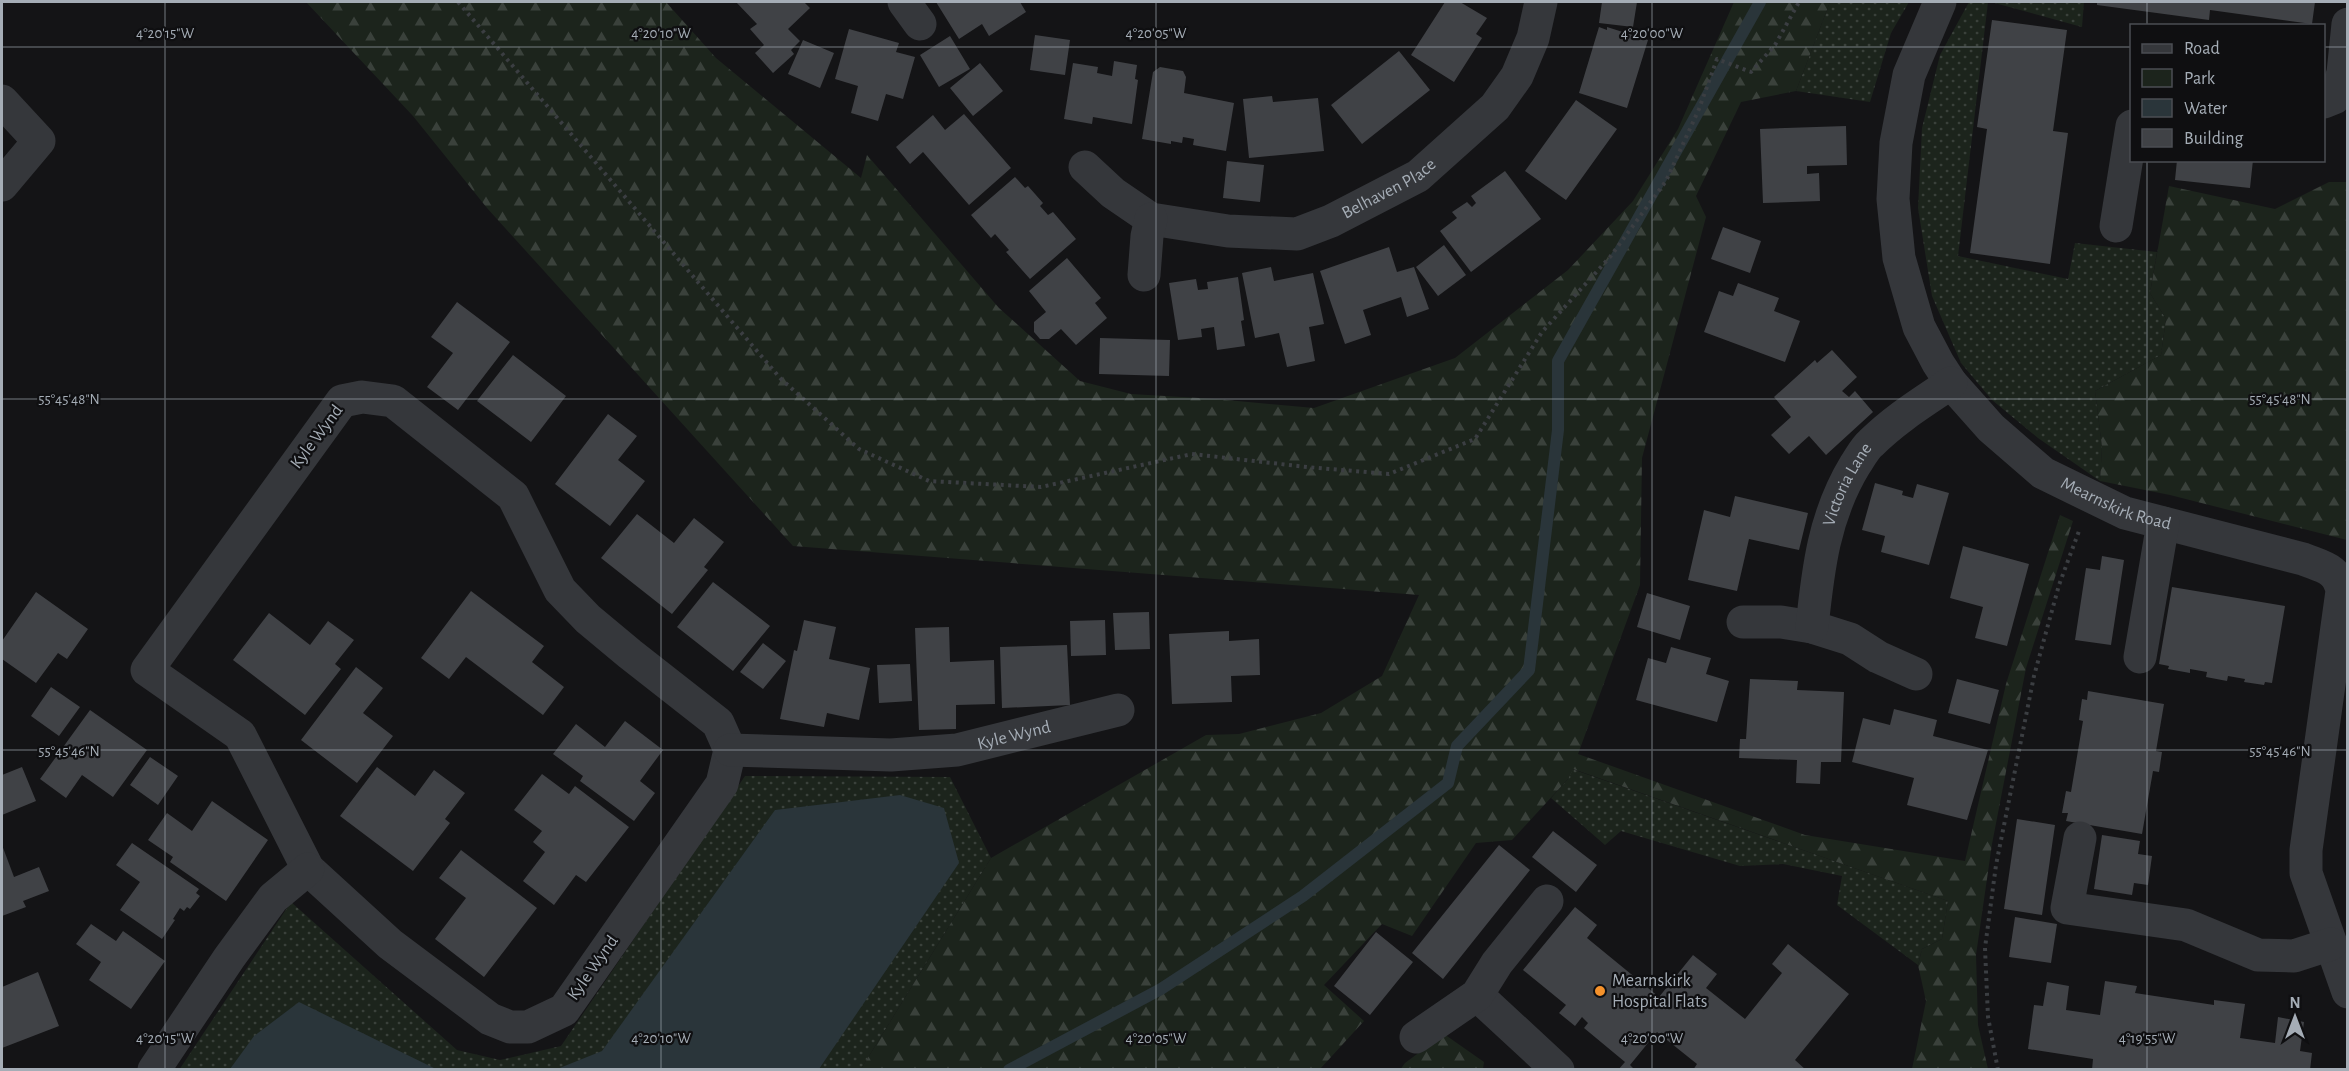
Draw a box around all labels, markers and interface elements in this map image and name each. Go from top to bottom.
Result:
legend [2130,24,2325,162]
text: 4°20'15"W [136,26,195,41]
text: 4°20'10"W [631,26,691,41]
text: 4°20'05"W [1126,26,1187,41]
text: 4°20'00"W [1621,26,1684,41]
text: Road [2184,40,2220,58]
text: Park [2184,70,2216,88]
text: Water [2184,100,2227,118]
text: Building [2184,130,2244,148]
street label: Belhaven Place [1339,155,1440,223]
text: 55°45'48"N [38,392,100,407]
text: 55°45'48"N [2249,392,2311,407]
street label: Kyle Wynd [287,402,347,472]
street label: Victoria Lane [1820,440,1876,528]
street label: Mearnskirk Road [2058,474,2173,534]
street label: Kyle Wynd [976,718,1052,754]
text: 55°45'46"N [38,744,100,759]
text: 55°45'46"N [2249,744,2311,759]
street label: Kyle Wynd [564,932,622,1004]
place label: Mearnskirk Hospital Flats [1612,972,1707,1011]
marker: Mearnskirk Hospital Flats [1593,984,1607,998]
north arrow [2265,987,2325,1047]
text: N [2289,995,2301,1011]
text: 4°20'15"W [136,1031,195,1046]
text: 4°20'10"W [631,1031,691,1046]
text: 4°20'05"W [1126,1031,1187,1046]
text: 4°20'00"W [1621,1031,1684,1046]
text: 4°19'55"W [2119,1031,2176,1046]

